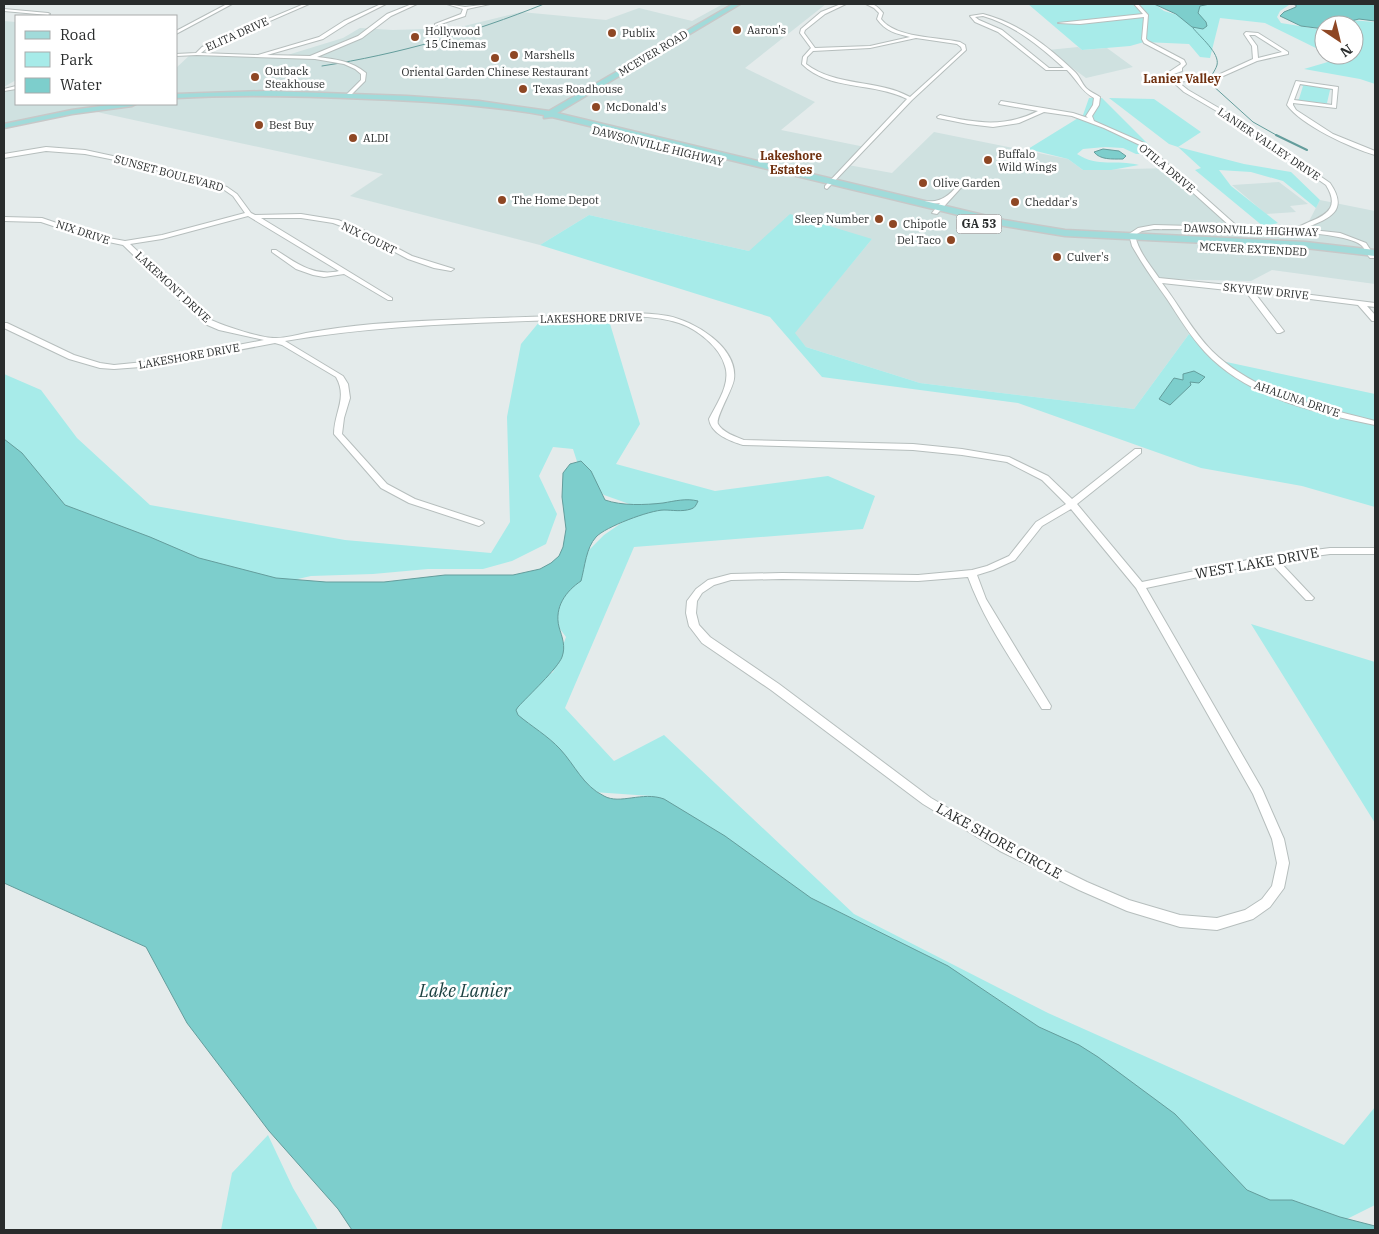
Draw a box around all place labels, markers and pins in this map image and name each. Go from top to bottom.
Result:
place label: Aaron's [747,23,786,37]
place label: Hollywood 15 Cinemas [425,24,486,51]
marker: Aaron's [731,24,743,36]
place label: Publix [622,26,655,40]
marker: Publix [606,27,618,39]
marker: Hollywood 15 Cinemas [409,31,421,43]
place label: Marshells [524,48,575,62]
marker: Marshells [508,49,520,61]
marker: Oriental Garden Chinese Restaurant [489,52,501,64]
place label: Outback Steakhouse [265,64,325,91]
place label: Oriental Garden Chinese Restaurant [401,65,589,79]
marker: Outback Steakhouse [249,71,261,83]
place label: Texas Roadhouse [533,82,623,96]
marker: Texas Roadhouse [517,83,529,95]
place label: McDonald's [606,100,666,114]
marker: McDonald's [590,101,602,113]
place label: Best Buy [269,118,314,132]
marker: Best Buy [253,119,265,131]
place label: ALDI [363,131,389,145]
marker: ALDI [347,132,359,144]
place label: Buffalo Wild Wings [998,147,1057,174]
marker: Buffalo Wild Wings [982,154,994,166]
place label: Olive Garden [933,176,1000,190]
marker: Olive Garden [917,177,929,189]
place label: The Home Depot [512,193,599,207]
marker: The Home Depot [496,194,508,206]
place label: Cheddar's [1025,195,1077,209]
marker: Cheddar's [1009,196,1021,208]
place label: Sleep Number [795,212,869,226]
marker: Sleep Number [873,213,885,225]
place label: Chipotle [903,217,947,231]
marker: Chipotle [887,218,899,230]
place label: Del Taco [897,233,941,247]
marker: Del Taco [945,234,957,246]
place label: Culver's [1067,250,1109,264]
marker: Culver's [1051,251,1063,263]

